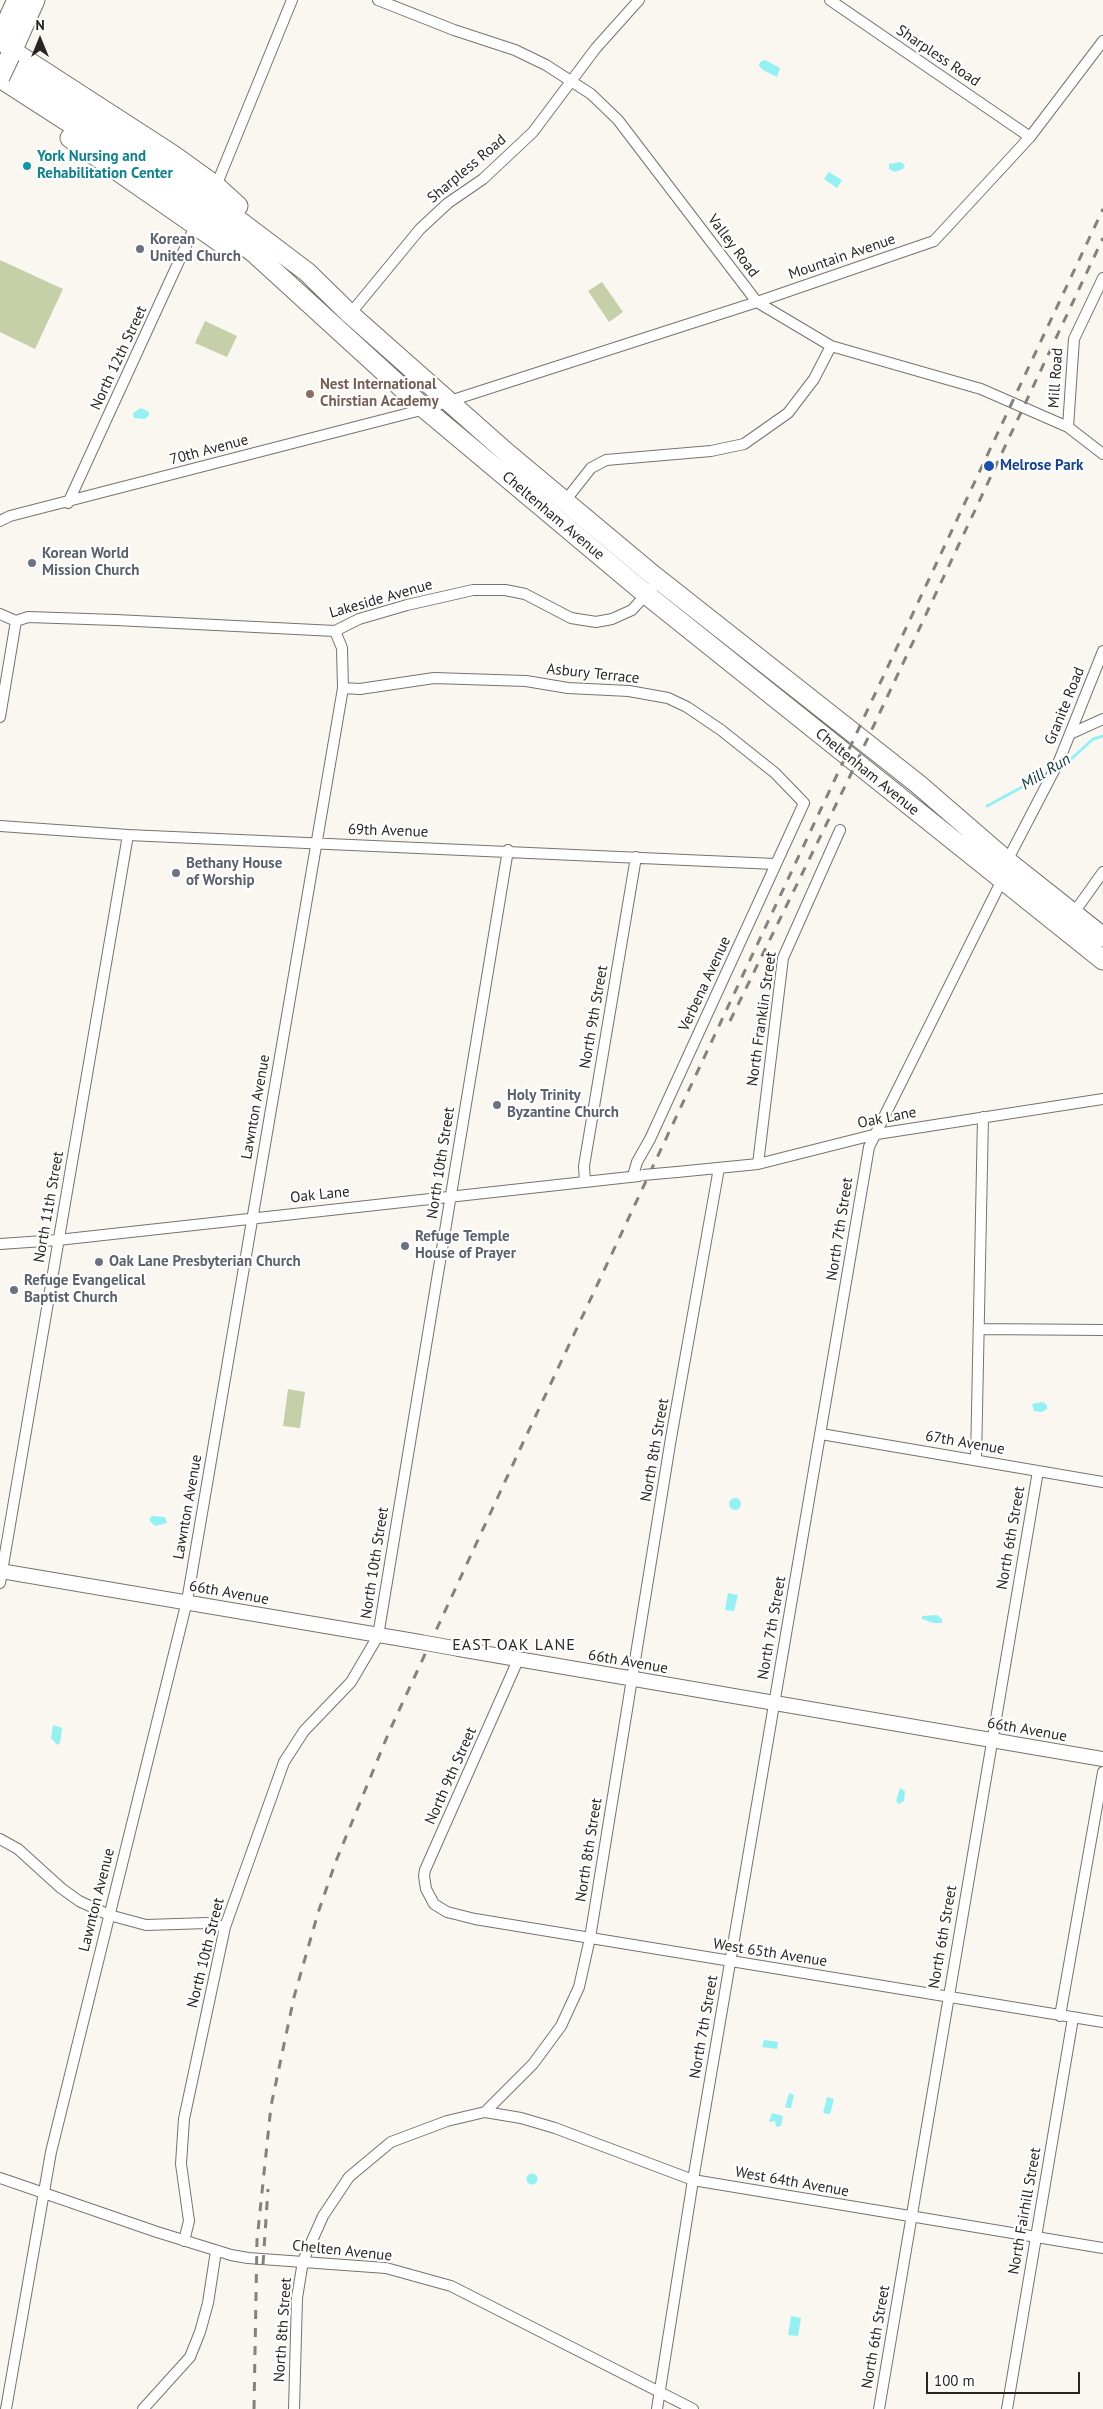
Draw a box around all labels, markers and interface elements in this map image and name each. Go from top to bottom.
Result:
north arrow [15,15,65,65]
text: N [35,16,45,34]
street label: Sharpless Road [893,21,983,91]
street label: Sharpless Road [424,131,510,207]
place label: York Nursing and Rehabilitation Center [37,148,173,183]
marker: York Nursing and Rehabilitation Center [21,160,33,172]
street label: Valley Road [704,211,762,281]
street label: Mountain Avenue [786,230,898,284]
place label: Korean United Church [150,231,241,266]
marker: Korean United Church [134,243,146,255]
street label: North 12th Street [87,303,151,413]
street label: Mill Road [1045,347,1067,409]
place label: Nest International Chirstian Academy [320,376,439,411]
marker: Nest International Chirstian Academy [304,388,316,400]
street label: 70th Avenue [168,431,250,469]
place label: Melrose Park [1000,457,1083,475]
marker: Melrose Park [982,459,996,473]
street label: Cheltenham Avenue [498,468,608,564]
place label: Korean World Mission Church [42,545,139,580]
marker: Korean World Mission Church [26,557,38,569]
street label: Lakeside Avenue [327,576,435,622]
street label: Asbury Terrace [546,660,640,688]
street label: Granite Road [1041,665,1089,747]
street label: Cheltenham Avenue [812,725,922,819]
water label: Mill Run [1018,750,1074,794]
street label: 69th Avenue [347,821,429,841]
place label: Bethany House of Worship [186,855,282,890]
marker: Bethany House of Worship [170,867,182,879]
street label: Verbena Avenue [675,934,735,1034]
street label: North Franklin Street [744,951,780,1087]
street label: North 9th Street [576,964,612,1070]
street label: Lawnton Avenue [238,1053,274,1161]
place label: Holy Trinity Byzantine Church [507,1087,619,1122]
marker: Holy Trinity Byzantine Church [491,1099,503,1111]
street label: Oak Lane [856,1103,918,1133]
street label: North 10th Street [423,1106,459,1220]
street label: North 11th Street [30,1150,68,1264]
street label: North 7th Street [823,1176,857,1282]
street label: Oak Lane [289,1183,351,1207]
place label: Refuge Temple House of Prayer [415,1228,516,1263]
marker: Refuge Temple House of Prayer [399,1240,411,1252]
place label: Oak Lane Presbyterian Church [109,1253,301,1271]
marker: Oak Lane Presbyterian Church [93,1256,105,1268]
place label: Refuge Evangelical Baptist Church [24,1272,145,1307]
marker: Refuge Evangelical Baptist Church [8,1284,20,1296]
street label: North 8th Street [637,1397,673,1503]
street label: 67th Avenue [924,1427,1006,1459]
street label: Lawnton Avenue [170,1453,206,1561]
street label: North 6th Street [993,1485,1029,1591]
street label: North 10th Street [357,1506,393,1620]
street label: North 7th Street [754,1575,790,1681]
street label: 66th Avenue [188,1577,270,1609]
district label: EAST OAK LANE [451,1635,577,1655]
street label: 66th Avenue [587,1646,669,1678]
street label: 66th Avenue [986,1714,1068,1746]
street label: North 9th Street [421,1724,481,1828]
street label: North 8th Street [572,1797,606,1903]
street label: Lawnton Avenue [75,1846,119,1954]
street label: North 6th Street [925,1884,961,1990]
street label: North 10th Street [184,1896,228,2010]
street label: West 65th Avenue [712,1935,828,1971]
street label: North 7th Street [686,1974,722,2080]
street label: North Fairhill Street [1005,2146,1045,2276]
street label: West 64th Avenue [734,2163,850,2201]
street label: Chelten Avenue [291,2237,393,2265]
street label: North 8th Street [270,2277,296,2383]
street label: North 6th Street [858,2284,894,2390]
scale bar [928,2362,1082,2394]
text: 100 m [934,2371,975,2390]

